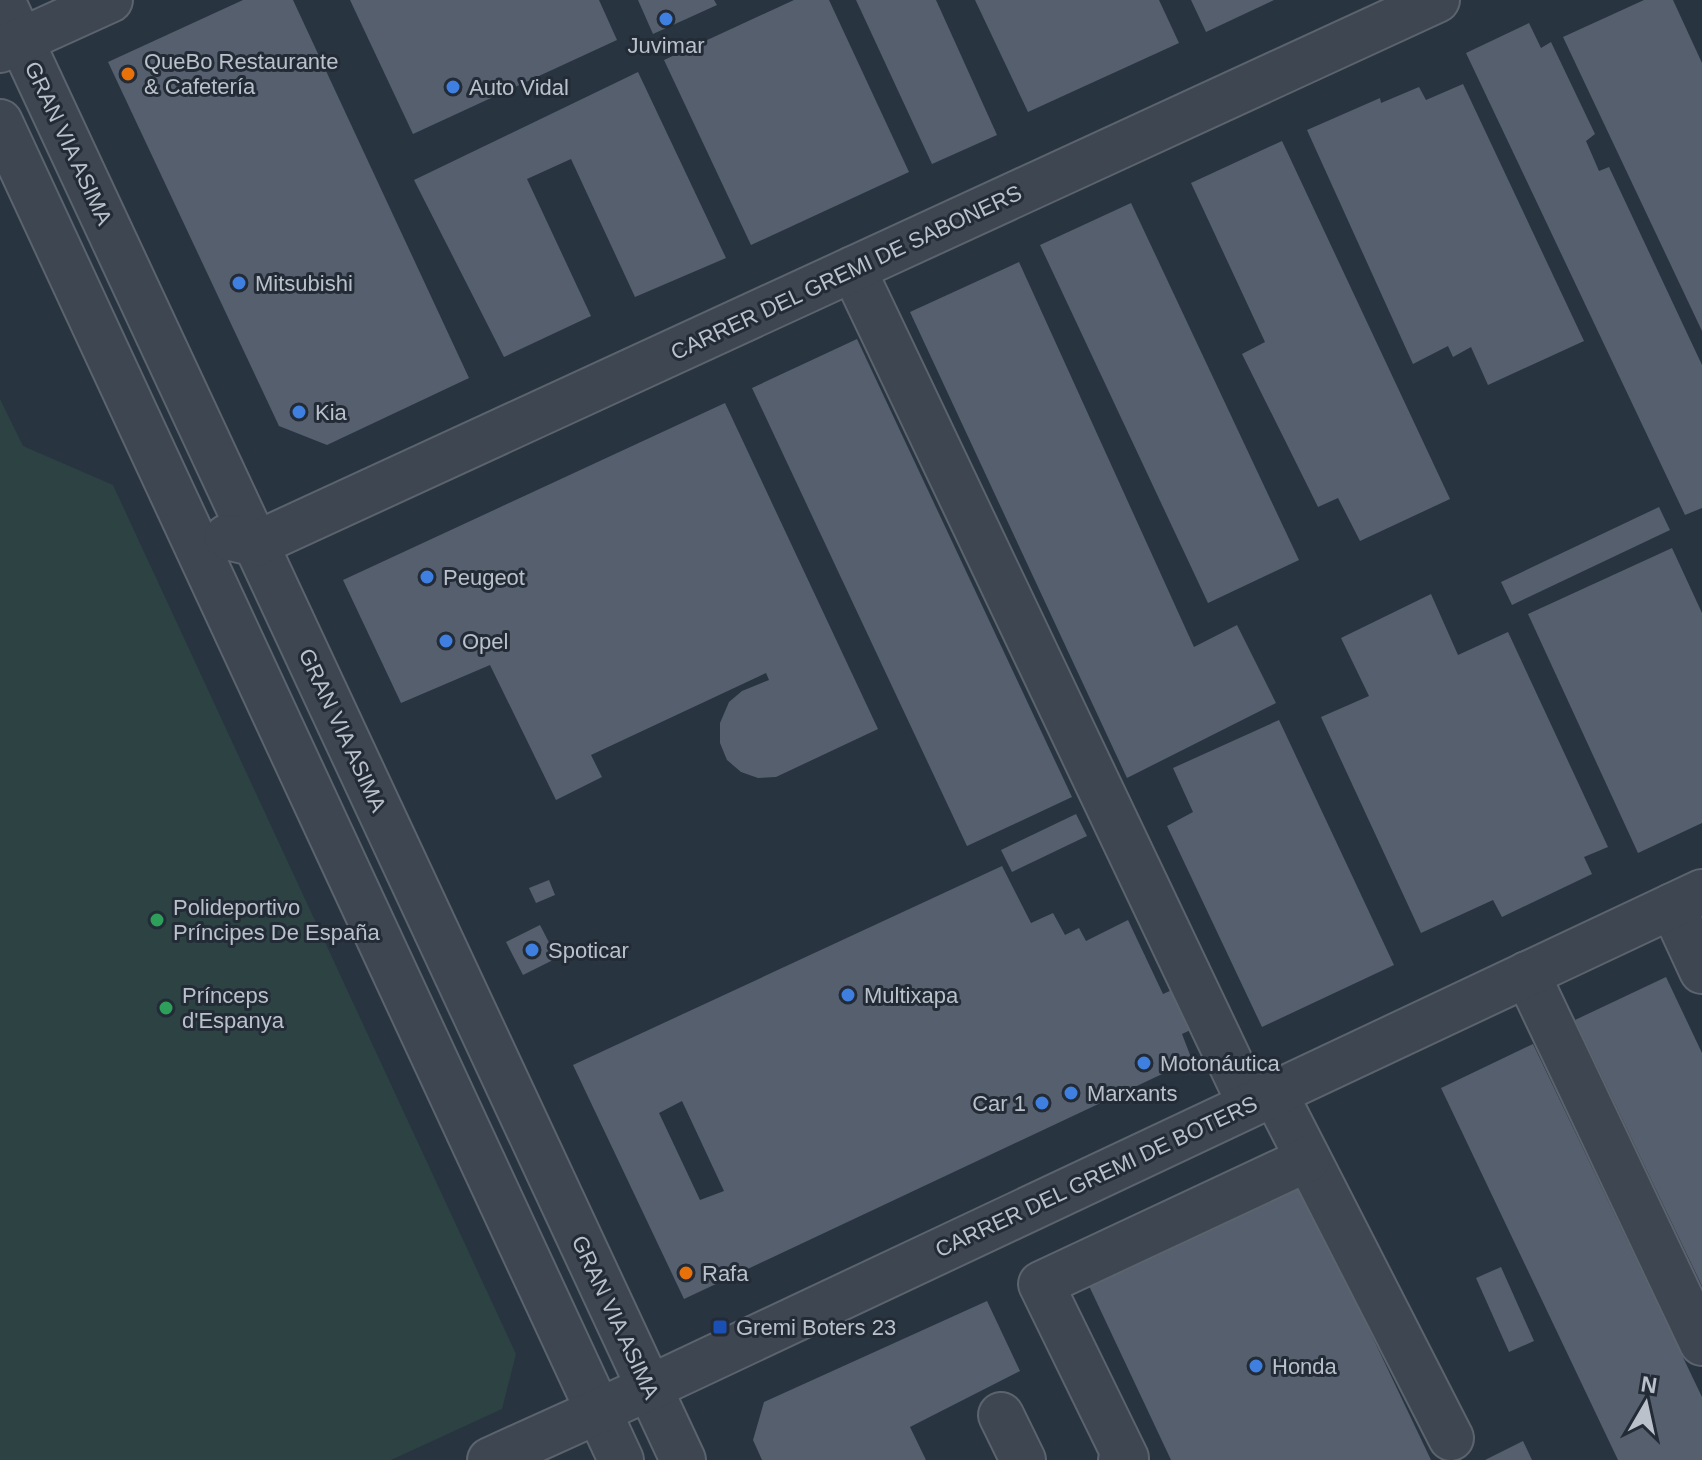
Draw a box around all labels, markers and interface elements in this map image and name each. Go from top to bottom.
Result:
marker: Juvimar [657,10,675,28]
place label: Juvimar [627,33,705,58]
place label: QueBo Restaurante & Cafetería [144,49,338,99]
street label: GRAN VIA ASIMA [20,58,117,229]
marker: QueBo Restaurante & Cafetería [119,65,137,83]
place label: Auto Vidal [469,75,569,100]
marker: Auto Vidal [444,78,462,96]
street label: CARRER DEL GREMI DE SABONERS [667,180,1026,365]
place label: Mitsubishi [255,271,353,296]
marker: Mitsubishi [230,274,248,292]
place label: Kia [315,400,348,425]
marker: Kia [290,403,308,421]
place label: Peugeot [443,565,525,590]
marker: Peugeot [418,568,436,586]
place label: Opel [462,629,508,654]
marker: Opel [437,632,455,650]
street label: GRAN VIA ASIMA [294,645,391,816]
place label: Polideportivo Príncipes De España [173,895,380,945]
marker: Polideportivo Príncipes De España [148,911,166,929]
place label: Spoticar [548,938,629,963]
marker: Spoticar [523,941,541,959]
place label: Prínceps d'Espanya [182,983,285,1033]
place label: Multixapa [864,983,959,1008]
marker: Multixapa [839,986,857,1004]
marker: Prínceps d'Espanya [157,999,175,1017]
place label: Motonáutica [1160,1051,1281,1076]
marker: Motonáutica [1135,1054,1153,1072]
place label: Marxants [1087,1081,1177,1106]
marker: Marxants [1062,1084,1080,1102]
street label: CARRER DEL GREMI DE BOTERS [931,1091,1261,1262]
place label: Car 1 [972,1091,1026,1116]
marker: Car 1 [1033,1094,1051,1112]
street label: GRAN VIA ASIMA [567,1232,664,1403]
place label: Rafa [702,1261,749,1286]
marker: Rafa [677,1264,695,1282]
place label: Gremi Boters 23 [736,1315,896,1340]
marker: Gremi Boters 23 [711,1318,729,1336]
place label: Honda [1272,1354,1338,1379]
marker: Honda [1247,1357,1265,1375]
north arrow [1606,1364,1686,1444]
text: N [1639,1371,1659,1398]

